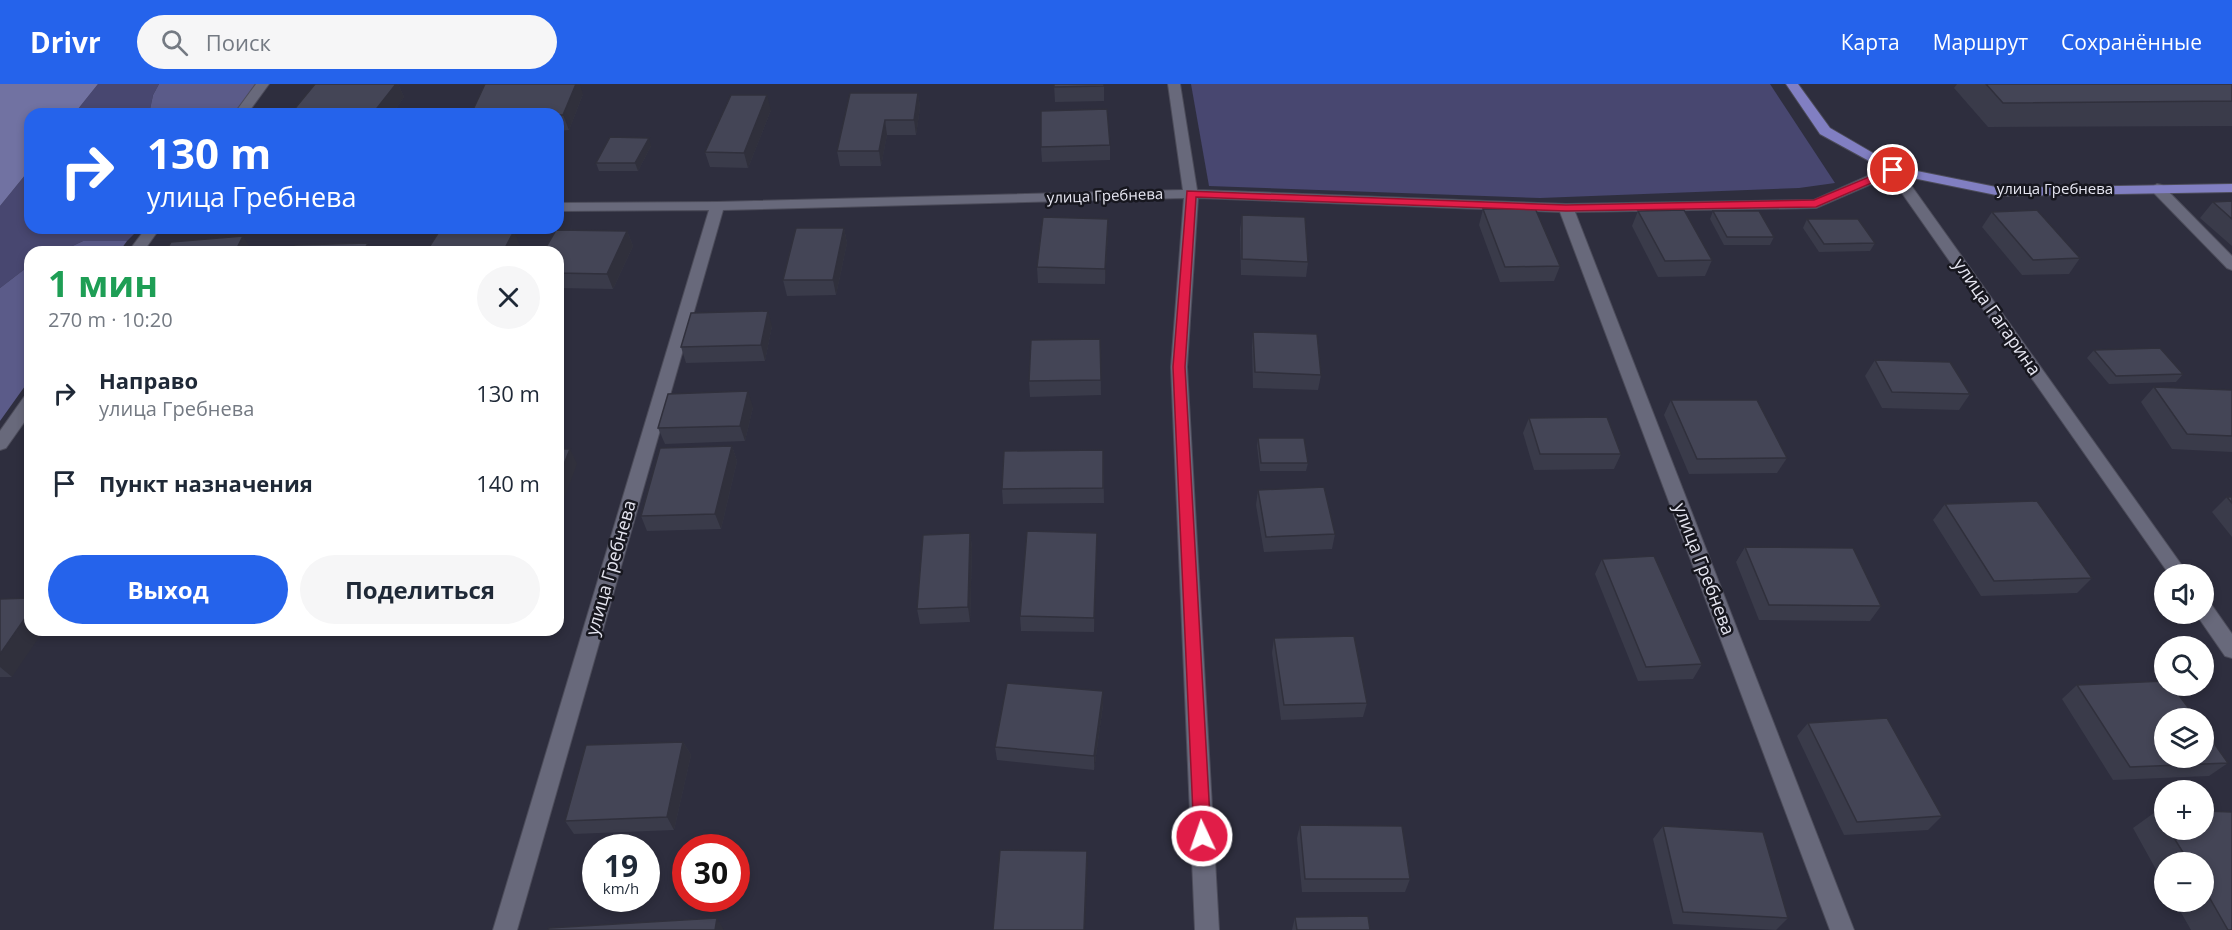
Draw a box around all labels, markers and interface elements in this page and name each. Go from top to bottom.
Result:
search box [137,15,557,69]
text: Drivr [30,23,101,61]
icon: search [158,26,191,59]
text: Поиск [206,27,271,57]
text: Карта [1841,28,1900,56]
text: Маршрут [1933,28,2028,56]
text: Сохранённые [2061,28,2202,56]
text: 130 m [147,124,271,181]
icon: right [48,132,126,210]
pin [1867,144,1918,195]
icon: arrive [1876,153,1909,186]
text: улица Гребнева [147,178,357,215]
street label: улица Гребнева [1997,178,2113,198]
street label: улица Гребнева [1046,183,1164,207]
street label: улица Гагарина [1949,253,2047,380]
text: 1 мин [48,259,158,308]
button: close [477,266,540,329]
text: 270 m · 10:20 [48,306,173,333]
text: Направо [99,365,198,395]
icon: right [48,377,81,410]
text: 130 m [476,378,540,408]
text: улица Гребнева [99,395,254,422]
icon: arrive [48,467,81,500]
text: Пункт назначения [99,468,313,498]
text: 140 m [476,468,540,498]
street label: улица Гребнева [579,497,641,638]
street label: улица Гребнева [1669,499,1741,638]
button: Выход [48,555,288,624]
button: Поделиться [300,555,540,624]
map controls [2154,564,2214,912]
button: sound [2154,564,2214,624]
button: search [2154,636,2214,696]
button: layers [2154,708,2214,768]
button: + [2154,780,2214,840]
position arrow [1170,804,1234,868]
speed limit sign: 30 [672,834,750,912]
text: 19 [604,845,638,886]
button: − [2154,852,2214,912]
text: km/h [603,878,639,898]

